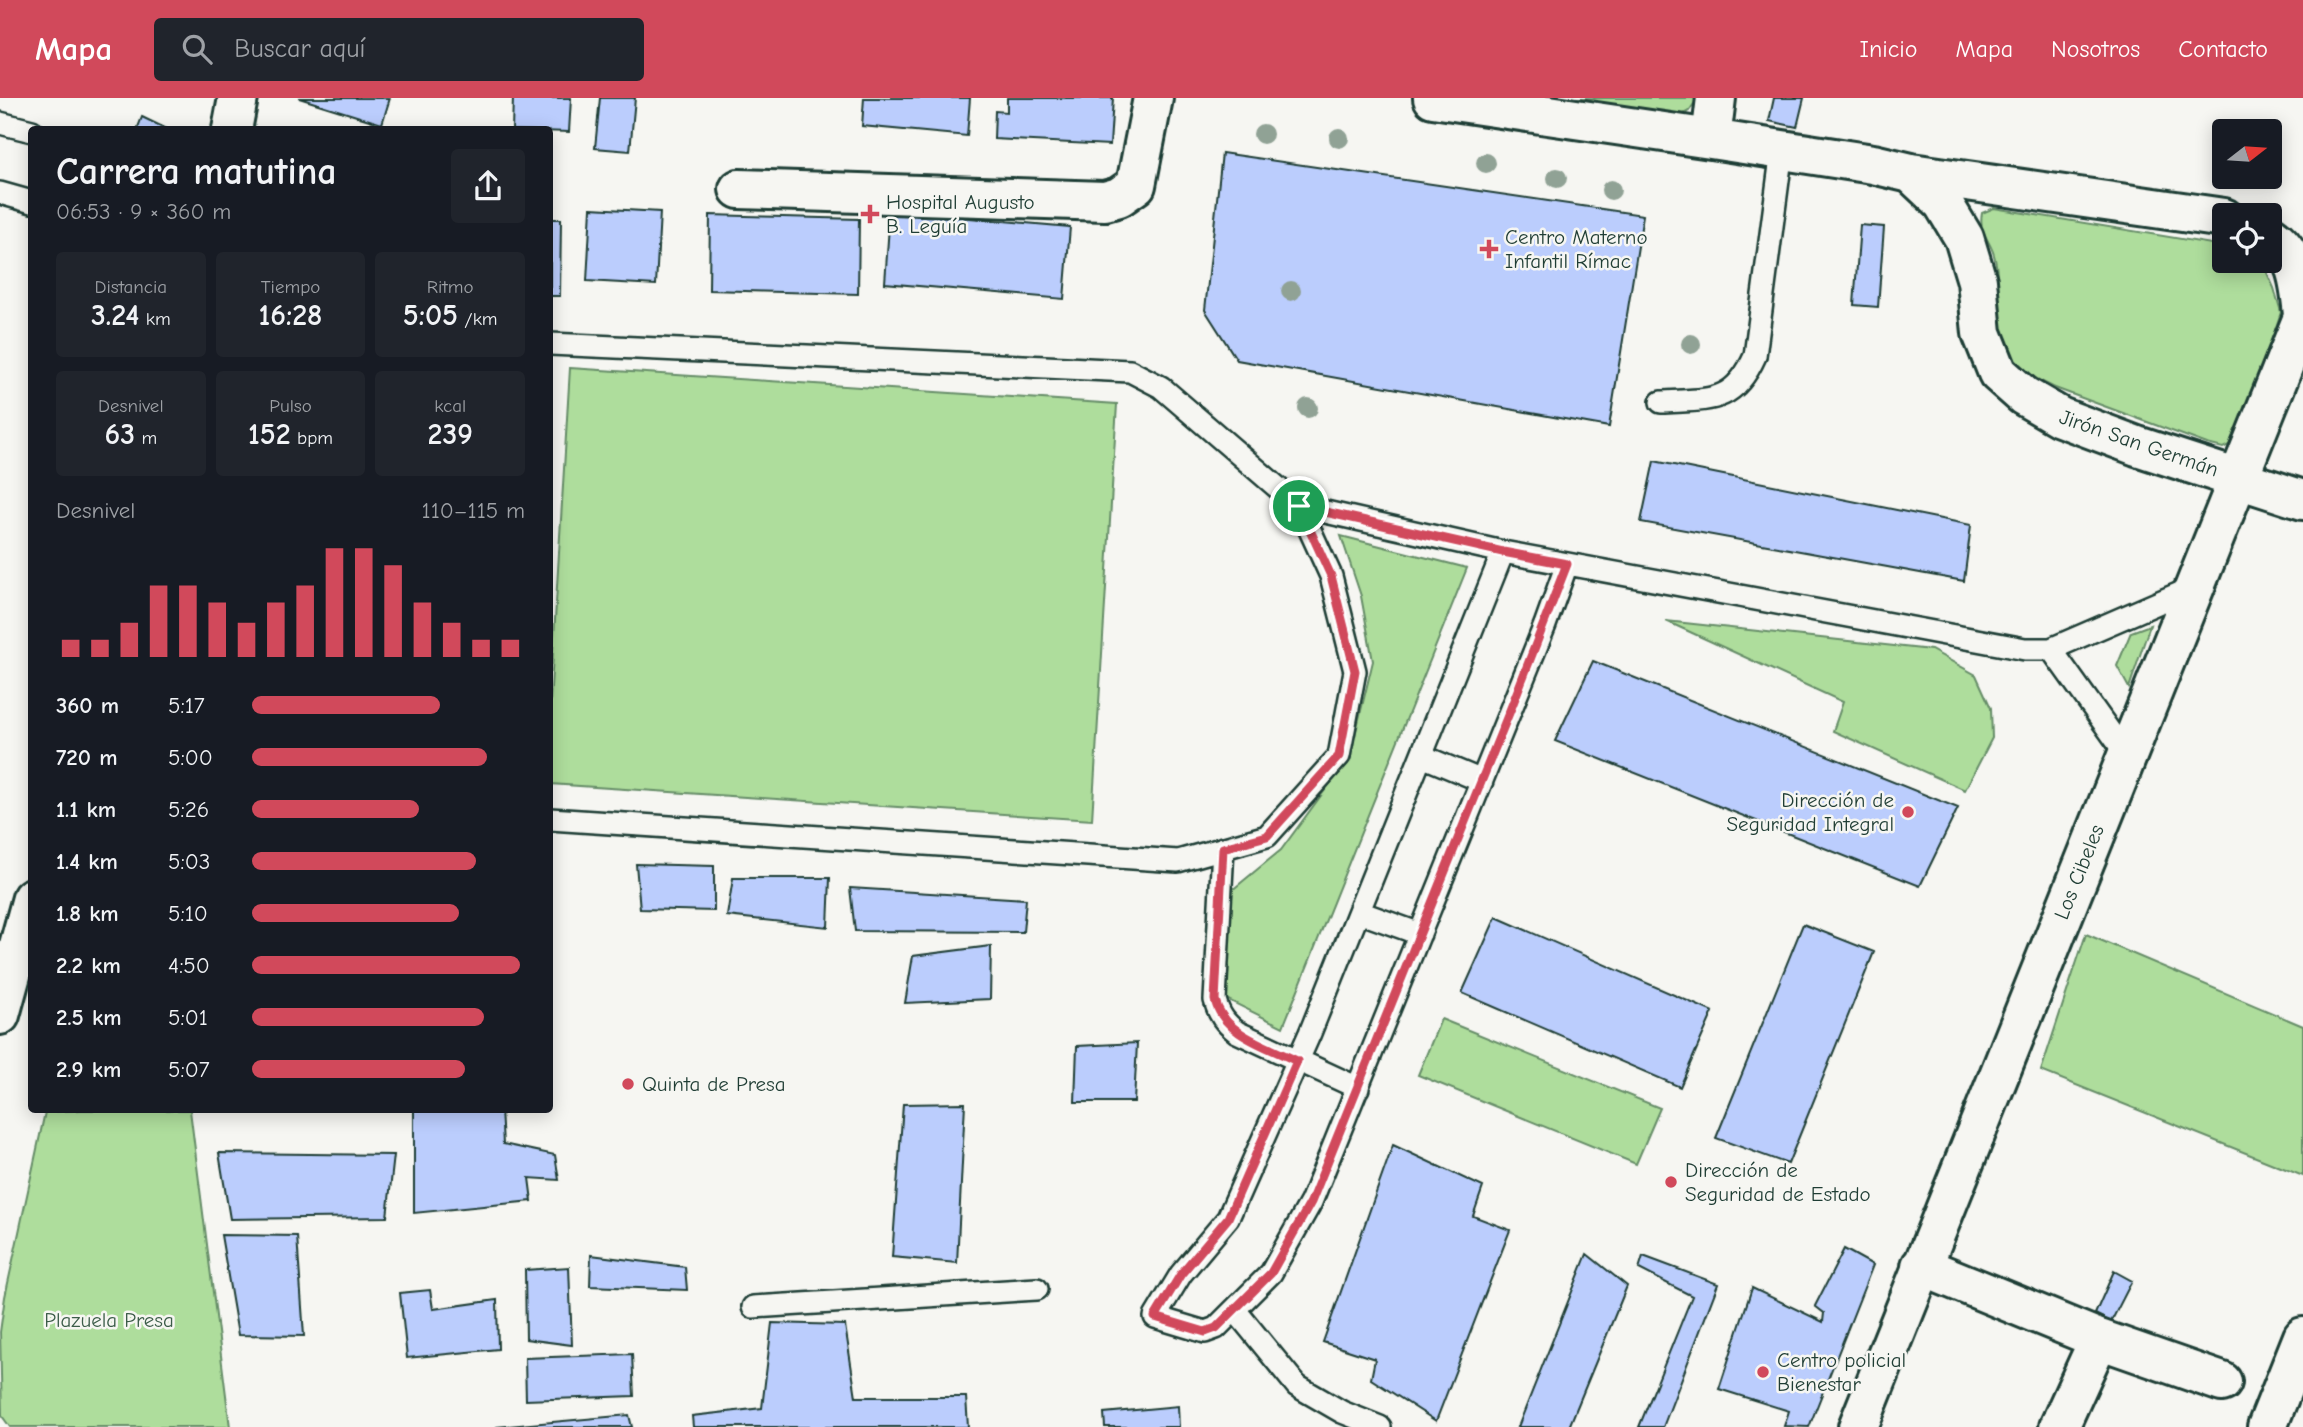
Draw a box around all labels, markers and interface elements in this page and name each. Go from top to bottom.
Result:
search box [154,18,644,81]
text: Mapa [35,30,112,68]
icon: search [178,30,216,68]
text: Buscar aquí [234,34,365,64]
text: Inicio [1860,35,1917,63]
text: Mapa [1955,35,2013,63]
text: Nosotros [2051,35,2140,63]
text: Contacto [2178,35,2268,63]
north arrow [2212,119,2282,189]
map controls [2212,119,2282,273]
button: share [451,149,525,223]
text: Carrera matutina [56,150,337,194]
place label: Hospital Augusto B. Leguía [886,190,1035,238]
text: 06:53 · 9 × 360 m [56,198,231,225]
button: locate [2212,203,2282,273]
marker: Hospital Augusto B. Leguía [860,204,880,224]
place label: Centro Materno Infantil Rímac [1505,225,1648,273]
marker: Centro Materno Infantil Rímac [1479,239,1499,259]
text: Distancia [95,276,167,298]
text: Tiempo [261,276,320,298]
text: Ritmo [427,276,474,298]
text: 3.24 [91,298,139,333]
text: 16:28 [258,298,322,333]
text: 5:05 [403,298,458,333]
text: km [139,308,171,330]
text: /km [458,308,498,330]
text: Desnivel [98,395,164,417]
text: Pulso [269,395,312,417]
text: kcal [434,395,466,417]
street label: Jirón San Germán [2056,405,2222,481]
text: 63 [105,417,135,452]
text: 152 [248,417,291,452]
text: 239 [427,417,473,452]
text: m [135,427,157,449]
text: bpm [291,427,333,449]
pin [1269,476,1329,536]
icon: arrive [1280,487,1318,525]
text: Desnivel [56,497,135,524]
text: 110–115 m [422,497,525,524]
text: 360 m [56,692,119,719]
text: 5:17 [168,692,205,719]
text: 720 m [56,744,117,771]
text: 5:00 [168,744,213,771]
place label: Dirección de Seguridad Integral [1727,788,1894,836]
text: 1.1 km [56,796,116,823]
text: 5:26 [168,796,209,823]
marker: Dirección de Seguridad Integral [1900,804,1916,820]
street label: Los Cibeles [2049,821,2109,923]
text: 1.4 km [56,848,118,875]
text: 5:03 [168,848,210,875]
text: 1.8 km [56,900,119,927]
text: 5:10 [168,900,208,927]
text: 2.2 km [56,952,121,979]
text: 4:50 [168,952,210,979]
text: 2.5 km [56,1004,122,1031]
text: 5:01 [168,1004,208,1031]
text: 2.9 km [56,1056,121,1083]
text: 5:07 [168,1056,210,1083]
place label: Quinta de Presa [642,1072,786,1096]
marker: Quinta de Presa [620,1076,636,1092]
place label: Dirección de Seguridad de Estado [1685,1158,1871,1206]
marker: Dirección de Seguridad de Estado [1663,1174,1679,1190]
park label: Plazuela Presa [44,1308,174,1332]
place label: Centro policial Bienestar [1777,1348,1906,1396]
marker: Centro policial Bienestar [1755,1364,1771,1380]

